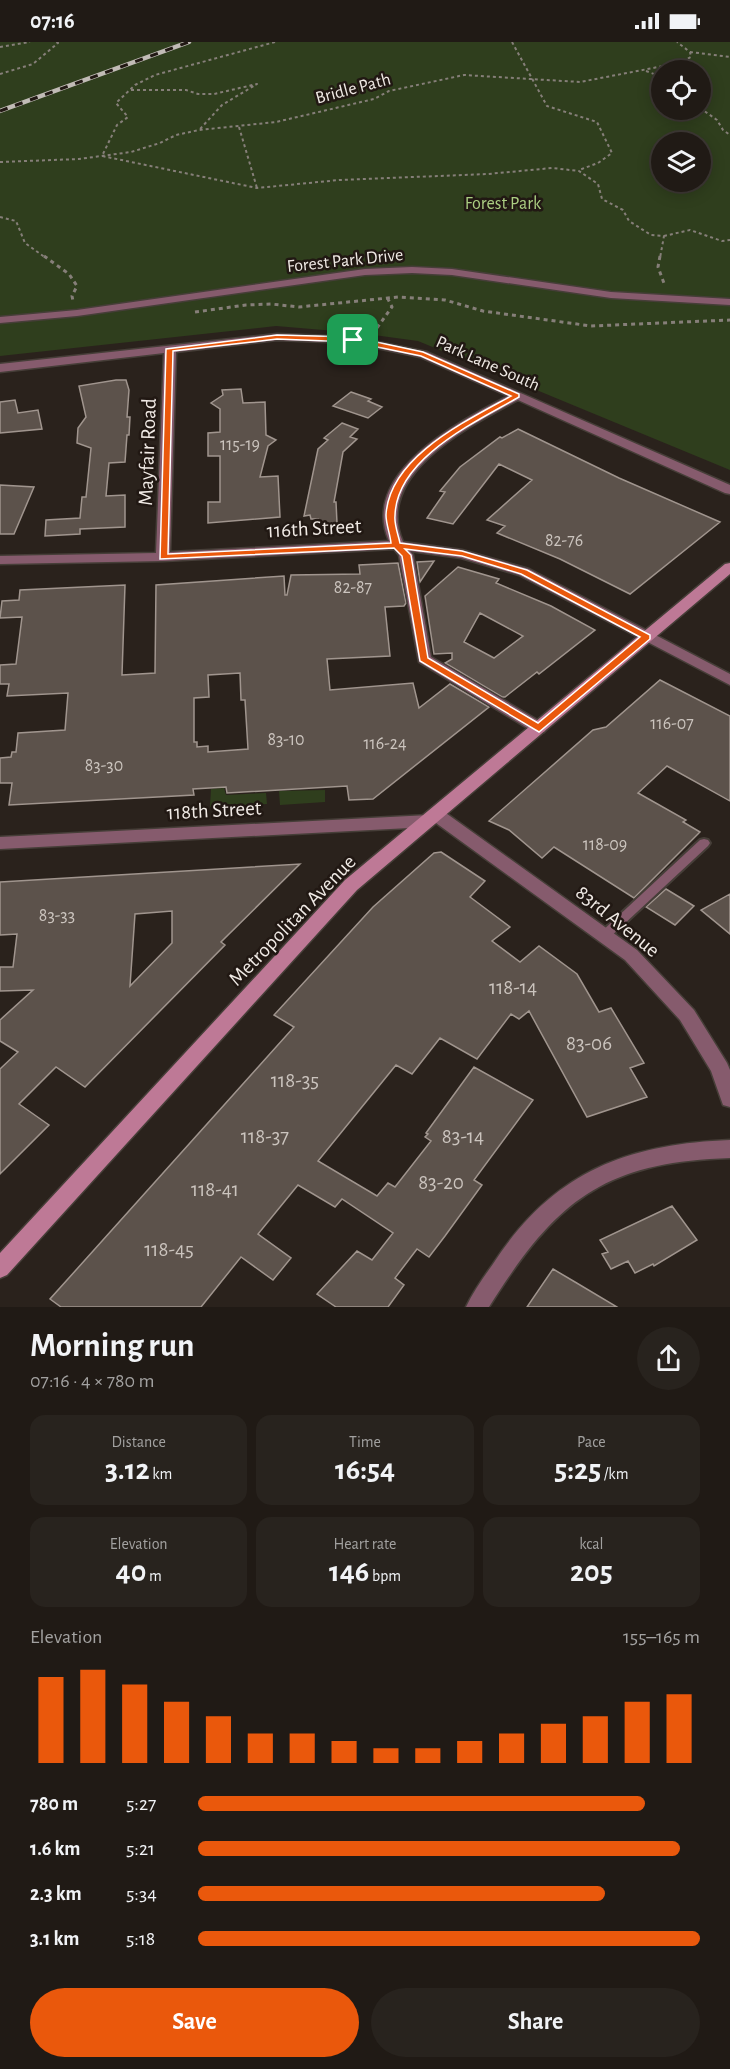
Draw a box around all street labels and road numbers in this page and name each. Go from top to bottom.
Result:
street label: Bridle Path [314,70,393,108]
street label: Forest Park Drive [286,246,404,276]
street label: Park Lane South [433,333,542,395]
street label: Mayfair Road [135,398,160,506]
street label: 116th Street [266,516,362,541]
street label: 118th Street [166,798,262,823]
street label: Metropolitan Avenue [225,851,360,990]
street label: 83rd Avenue [572,881,664,961]

